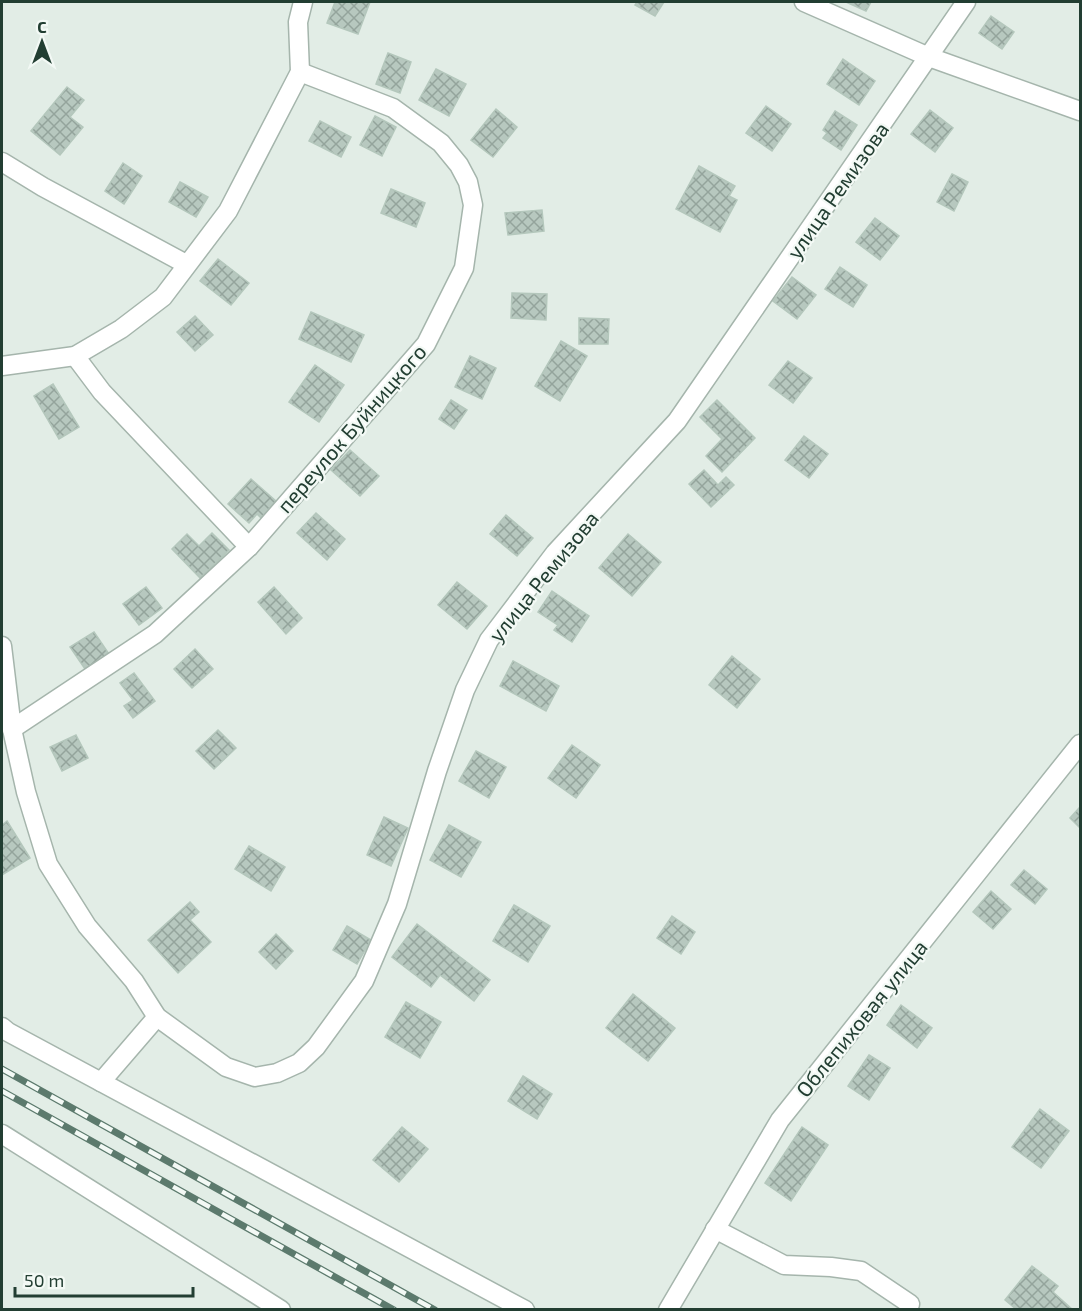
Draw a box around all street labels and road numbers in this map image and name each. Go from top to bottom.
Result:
street label: улица Ремизова [781,117,894,264]
street label: переулок Буйницкого [271,339,432,518]
street label: улица Ремизова [483,506,604,647]
street label: Облепиховая улица [790,935,933,1102]

